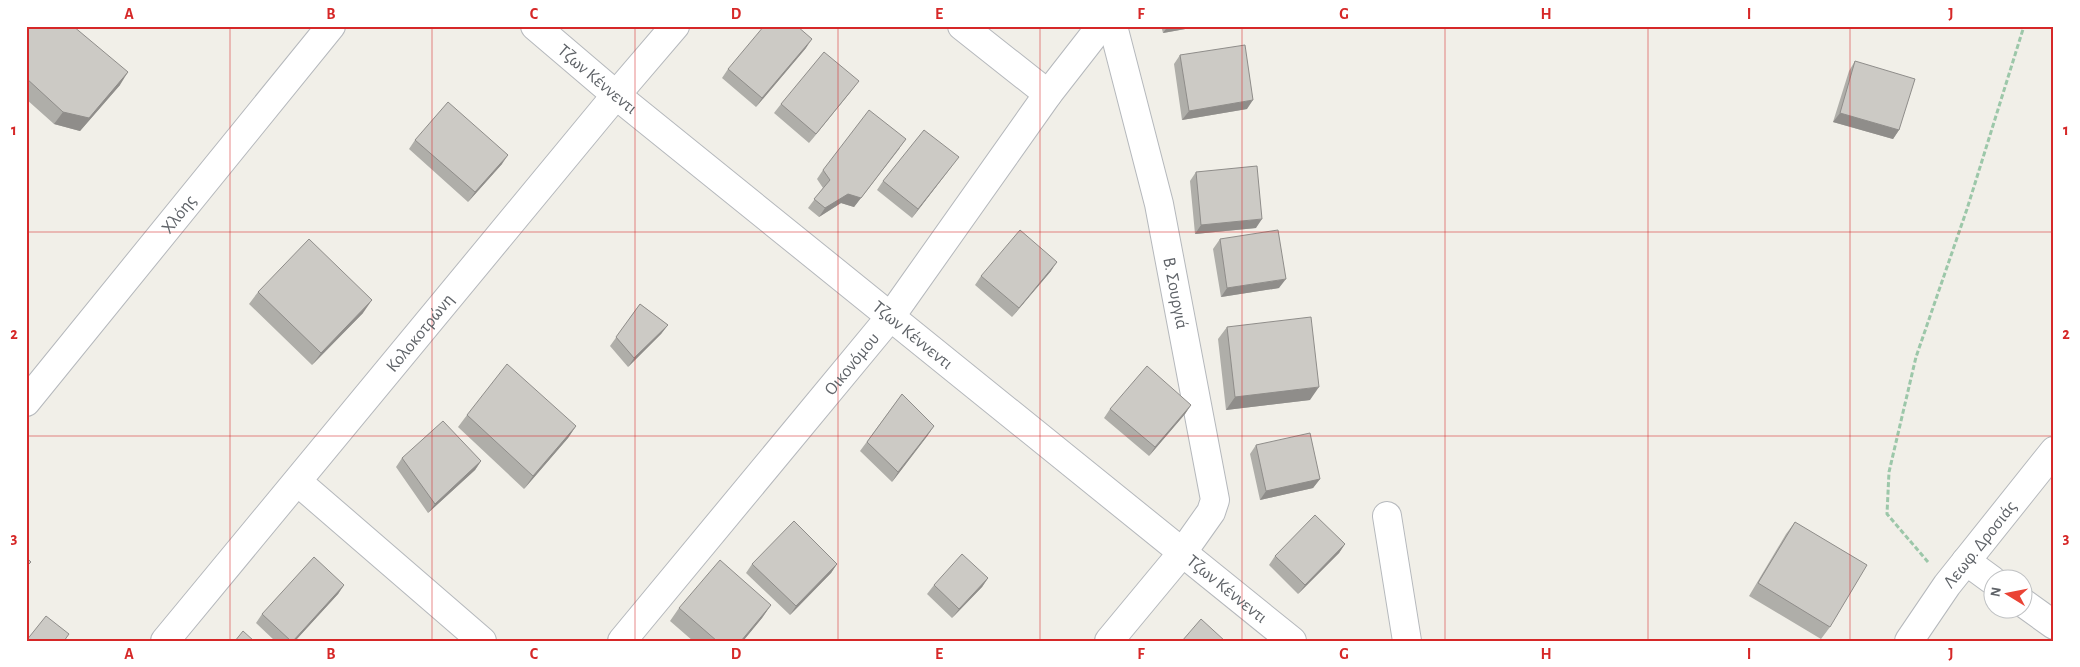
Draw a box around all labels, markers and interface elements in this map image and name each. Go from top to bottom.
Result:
text: A [124,6,134,22]
text: B [326,6,336,22]
text: C [530,6,539,22]
text: D [731,6,742,22]
text: E [935,6,943,22]
text: F [1137,6,1145,22]
text: G [1339,6,1349,22]
text: H [1540,6,1552,22]
text: I [1747,6,1751,22]
text: J [1948,6,1954,22]
street label: Τζων Κέννεντι [554,41,640,118]
text: 1 [11,122,17,138]
text: 1 [2063,122,2069,138]
street label: Χλόης [159,192,200,237]
street label: Β. Σουργιά [1159,256,1191,330]
street label: Κολοκοτρώνη [383,291,458,376]
street label: Τζων Κέννεντι [869,298,956,373]
text: 2 [10,326,18,342]
text: 2 [2062,326,2070,342]
street label: Οικονόμου [821,330,883,399]
street label: Λεωφ. Δροσιάς [1940,498,2020,592]
text: 3 [11,530,18,546]
text: 3 [2063,530,2070,546]
street label: Τζων Κέννεντι [1183,552,1270,627]
north arrow [1982,570,2032,620]
text: N [1988,586,2004,598]
text: A [124,646,134,662]
text: B [326,646,336,662]
text: C [530,646,539,662]
text: D [731,646,742,662]
text: E [935,646,943,662]
text: F [1137,646,1145,662]
text: G [1339,646,1349,662]
text: H [1540,646,1552,662]
text: I [1747,646,1751,662]
text: J [1948,646,1954,662]

